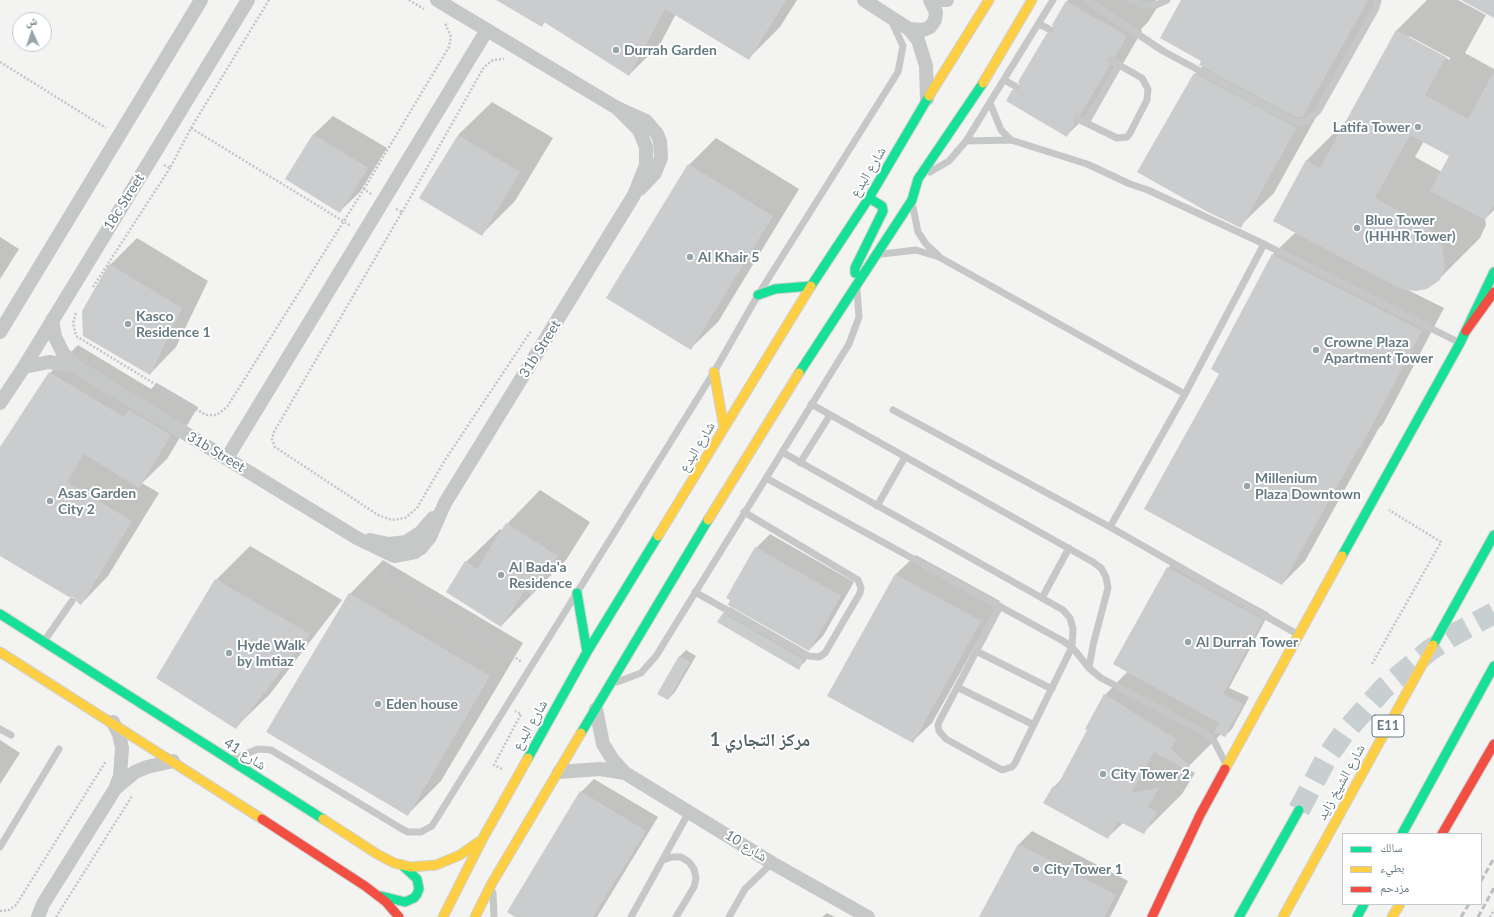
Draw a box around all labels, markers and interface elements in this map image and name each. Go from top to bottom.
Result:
north arrow [12,12,52,52]
text: ش [25,14,38,27]
place label: Durrah Garden [624,42,717,58]
marker: Durrah Garden [611,45,621,55]
place label: Latifa Tower [1333,119,1410,135]
marker: Latifa Tower [1413,122,1423,132]
street label: شارع البدع [846,144,890,200]
street label: 18c Street [100,171,148,233]
place label: Blue Tower (HHHR Tower) [1365,212,1456,244]
marker: Blue Tower (HHHR Tower) [1352,223,1362,233]
place label: Al Khair 5 [698,249,759,265]
marker: Al Khair 5 [685,252,695,262]
place label: Kasco Residence 1 [136,308,211,340]
street label: 31b Street [516,317,564,381]
marker: Kasco Residence 1 [123,319,133,329]
place label: Crowne Plaza Apartment Tower [1324,334,1433,366]
marker: Crowne Plaza Apartment Tower [1311,345,1321,355]
street label: شارع البدع [675,419,719,475]
street label: 31b Street [184,428,248,476]
place label: Millenium Plaza Downtown [1255,470,1361,502]
marker: Millenium Plaza Downtown [1242,481,1252,491]
place label: Asas Garden City 2 [58,485,136,518]
marker: Asas Garden City 2 [45,496,55,506]
place label: Al Bada'a Residence [509,559,572,592]
marker: Al Bada'a Residence [496,570,506,580]
place label: Al Durrah Tower [1196,634,1298,650]
place label: Hyde Walk by Imtiaz [237,637,306,670]
marker: Al Durrah Tower [1183,637,1193,647]
marker: Hyde Walk by Imtiaz [224,648,234,658]
place label: Eden house [386,696,458,712]
street label: شارع البدع [509,697,551,753]
marker: Eden house [373,699,383,709]
road number: E11 [1372,715,1404,737]
district label: مركز التجاري 1 [710,729,810,751]
street label: شارع 41 [221,734,269,774]
street label: شارع الشيخ زايد [1313,741,1369,823]
place label: City Tower 2 [1111,766,1190,782]
marker: City Tower 2 [1098,769,1108,779]
street label: شارع 10 [722,827,770,865]
legend [1342,833,1482,905]
text: سالك [1380,840,1402,855]
text: بطيء [1380,860,1404,875]
place label: City Tower 1 [1044,861,1123,877]
marker: City Tower 1 [1031,864,1041,874]
text: مزدحم [1380,880,1409,895]

